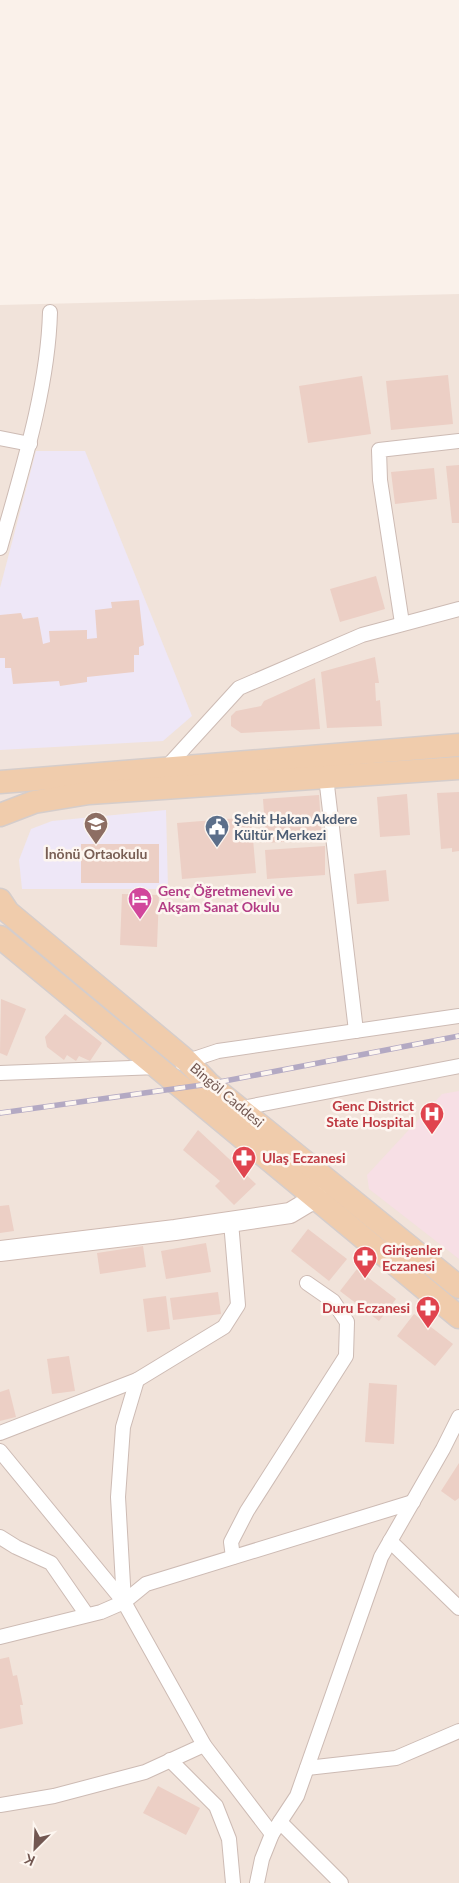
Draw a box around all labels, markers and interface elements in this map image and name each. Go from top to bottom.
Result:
place label: Şehit Hakan Akdere Kültür Merkezi [234,810,358,843]
school or university icon: İnönü Ortaokulu [83,811,109,845]
public building icon: Şehit Hakan Akdere Kültür Merkezi [204,814,230,848]
place label: İnönü Ortaokulu [45,845,147,862]
place label: Genç Öğretmenevi ve Akşam Sanat Okulu [157,882,293,915]
hotel icon: Genç Öğretmenevi ve Akşam Sanat Okulu [127,886,153,920]
street label: Bingöl Caddesi [187,1059,268,1130]
place label: Genc District State Hospital [326,1097,415,1130]
hospital icon: Genc District State Hospital [419,1101,445,1135]
pharmacy icon: Ulaş Eczanesi [231,1145,257,1179]
place label: Ulaş Eczanesi [262,1149,346,1166]
place label: Girişenler Eczanesi [382,1241,443,1274]
pharmacy icon: Girişenler Eczanesi [352,1245,378,1279]
pharmacy icon: Duru Eczanesi [415,1295,441,1329]
place label: Duru Eczanesi [322,1299,410,1316]
north arrow [10,1823,60,1873]
text: K [21,1850,37,1870]

